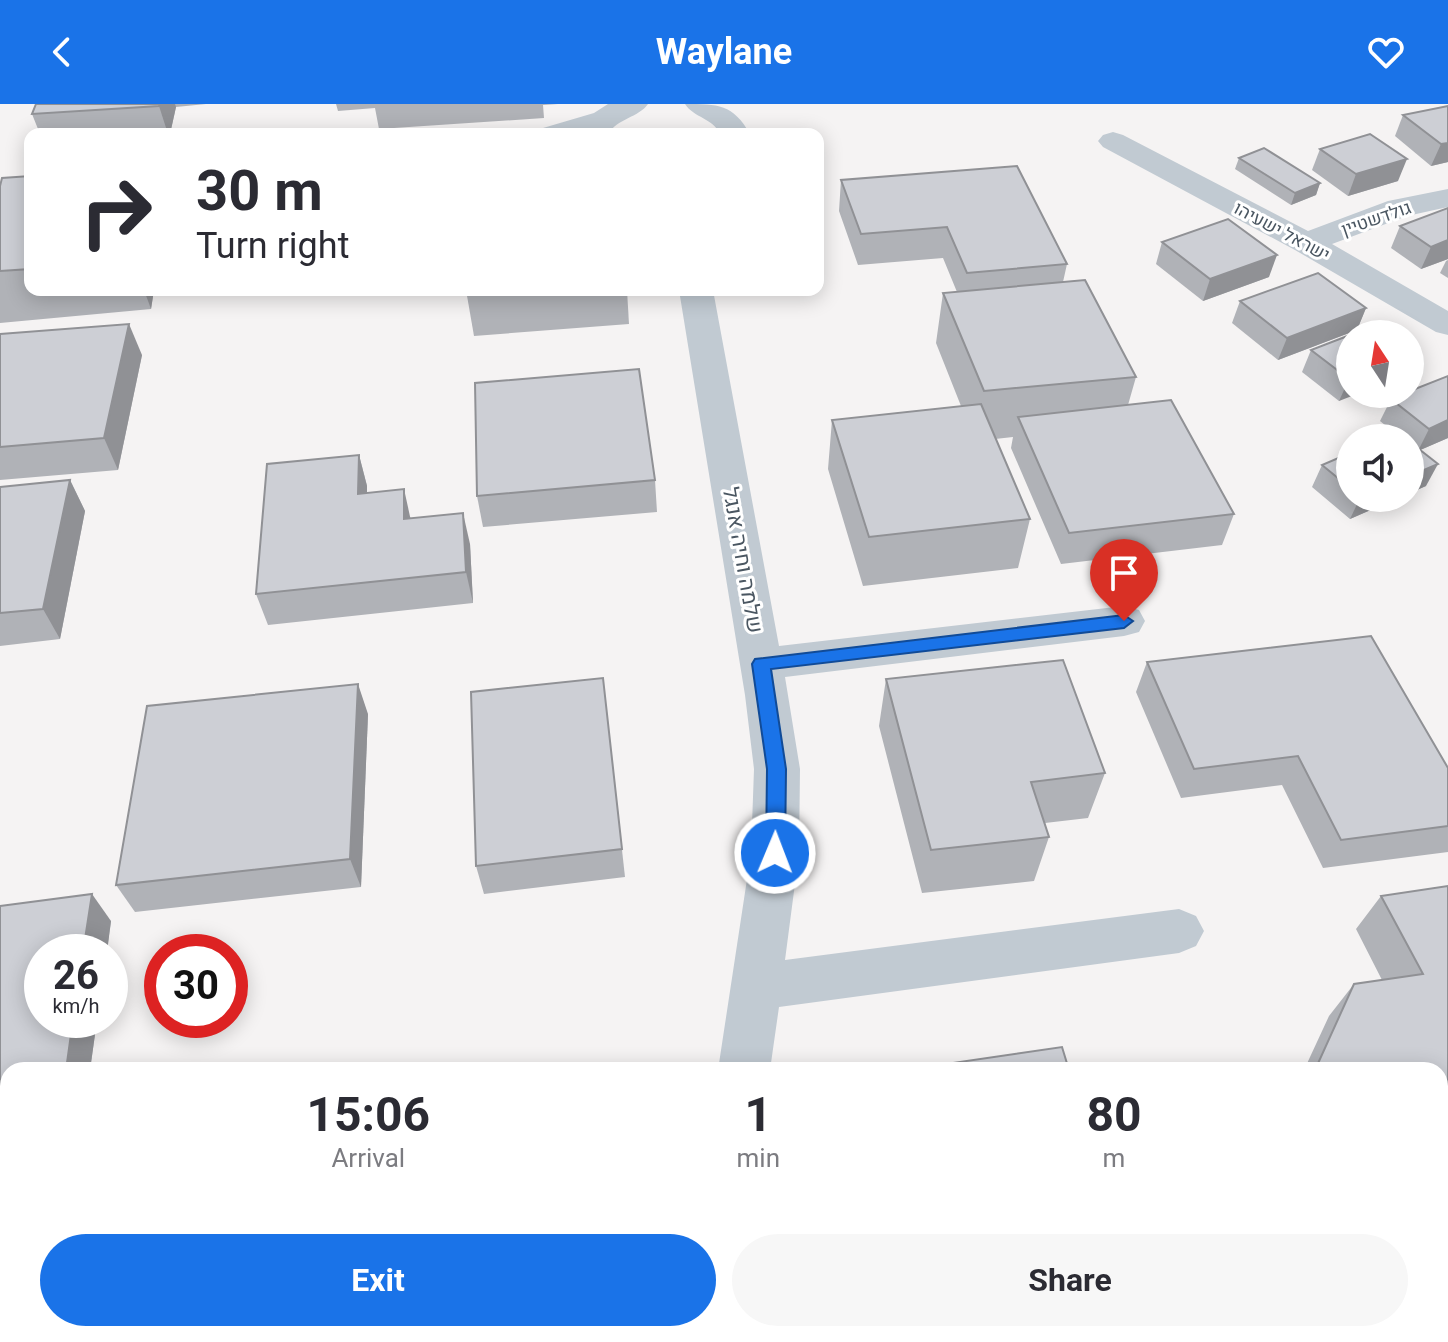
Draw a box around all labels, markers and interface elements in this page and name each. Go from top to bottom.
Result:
icon: back [40,30,84,74]
icon: heart [1364,30,1408,74]
text: Waylane [656,31,792,73]
text: 30 m [196,158,323,224]
icon: right [64,160,168,264]
street label: גולדשטיין [1338,196,1414,240]
street label: ישראל ישעיהו [1231,197,1333,265]
text: Turn right [196,225,349,267]
north arrow [1336,320,1424,408]
map controls [1336,320,1424,512]
button: sound [1336,424,1424,512]
street label: שלמה וחיה אנגל [718,485,768,635]
pin [1090,539,1158,621]
icon: arrive [1102,551,1146,595]
position arrow [733,811,817,895]
speed limit sign: 30 [144,934,248,1038]
text: 26 [53,952,99,999]
text: km/h [53,994,99,1018]
text: 15:06 [306,1086,430,1143]
text: 1 [745,1086,772,1143]
text: 80 [1086,1086,1142,1143]
text: Arrival [331,1143,405,1173]
text: min [737,1143,780,1173]
text: m [1103,1143,1125,1173]
button: Exit [40,1234,716,1326]
button: Share [732,1234,1408,1326]

